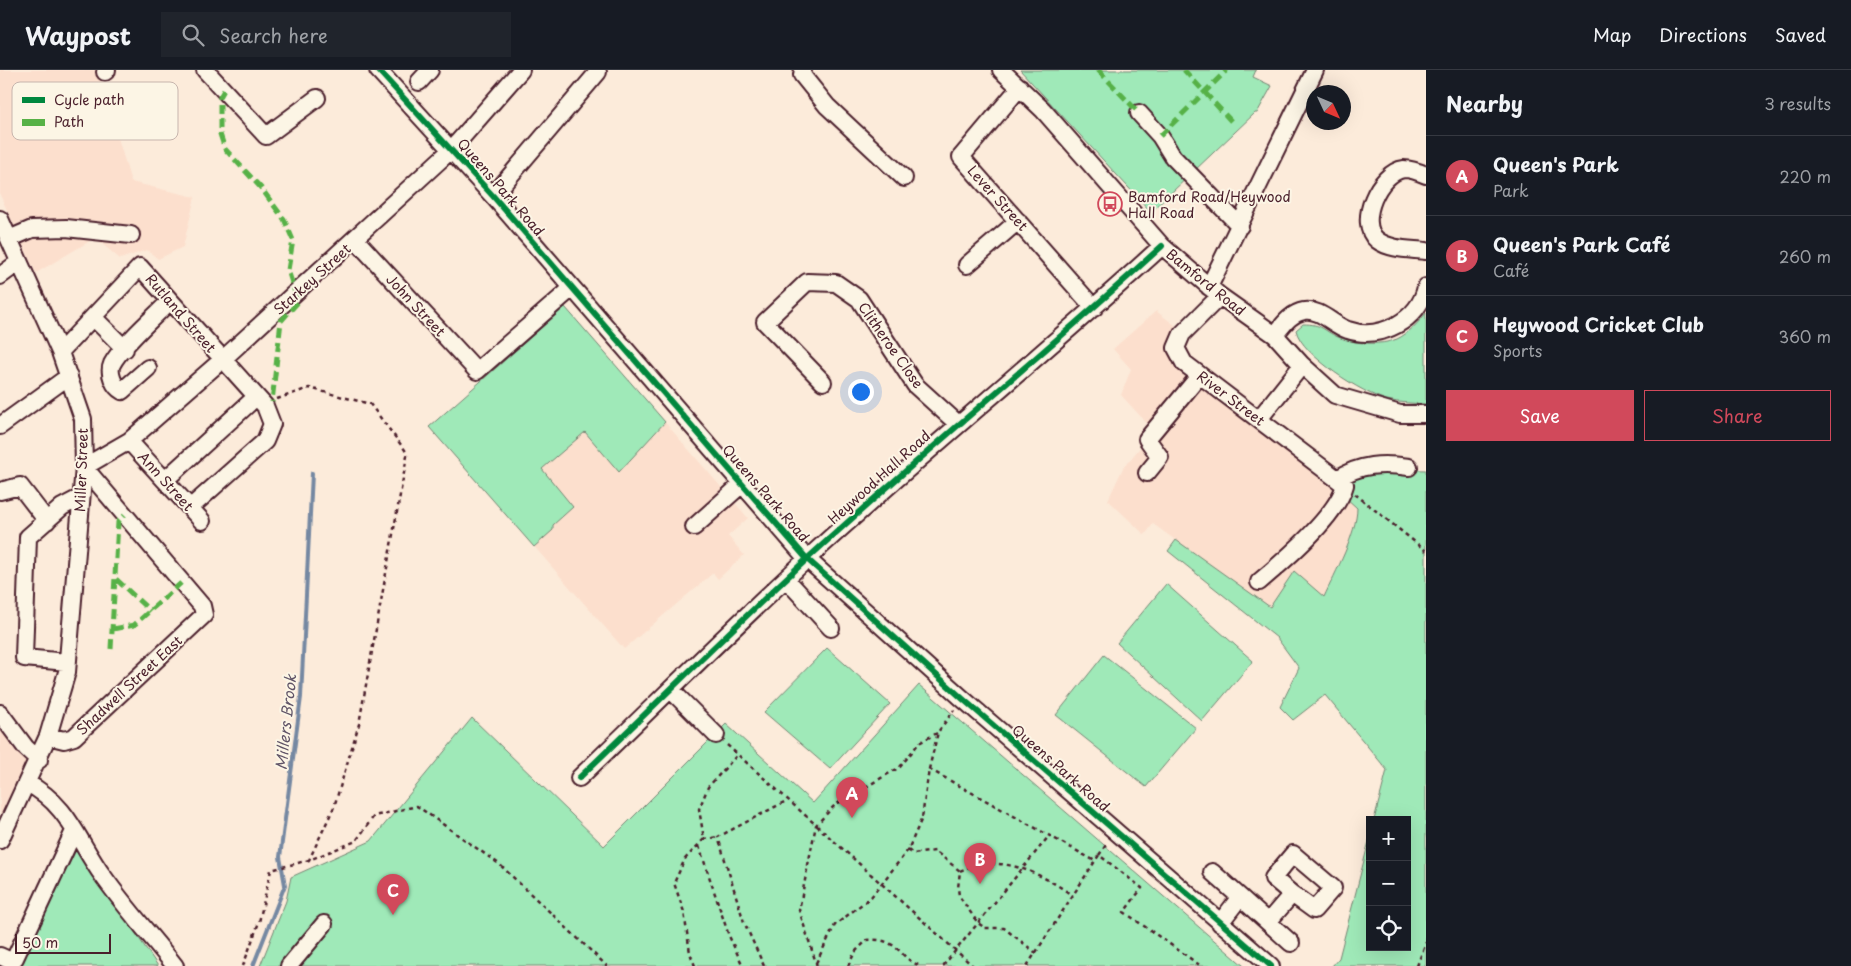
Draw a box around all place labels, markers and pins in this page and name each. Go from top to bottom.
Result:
place label: Bamford Road/Heywood Hall Road [1128,186,1291,223]
bus stop icon: Bamford Road/Heywood Hall Road [1097,191,1123,217]
pin: A [836,777,868,818]
pin: B [964,843,996,884]
pin: C [377,874,409,915]

